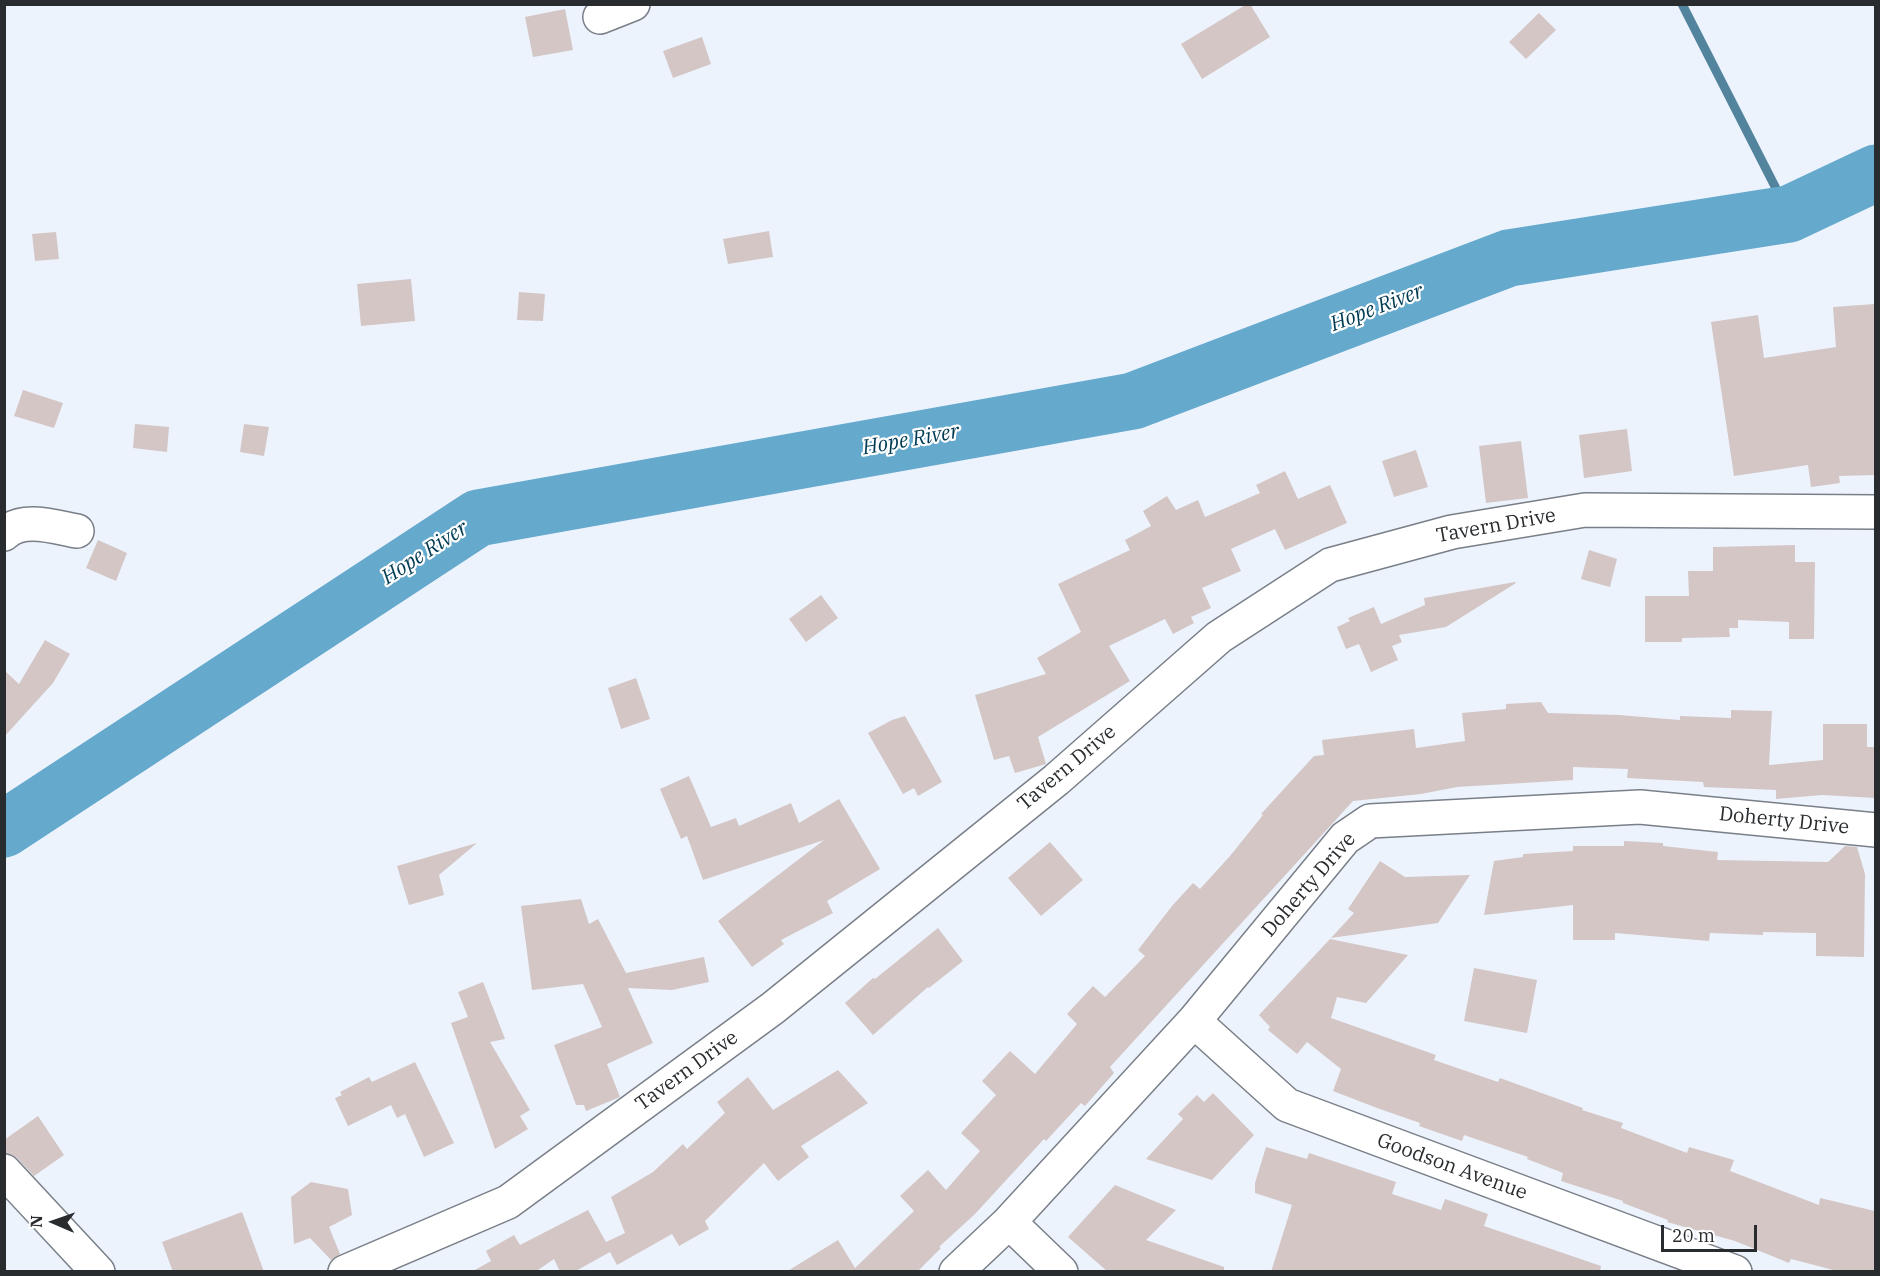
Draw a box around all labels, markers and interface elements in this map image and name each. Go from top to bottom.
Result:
water label: Hope River [1327,279,1427,337]
water label: Hope River [861,419,961,461]
street label: Tavern Drive [1434,504,1558,548]
water label: Hope River [377,516,473,590]
street label: Tavern Drive [1013,720,1121,816]
street label: Doherty Drive [1718,802,1850,840]
street label: Doherty Drive [1257,828,1361,942]
street label: Tavern Drive [631,1026,743,1116]
street label: Goodson Avenue [1374,1129,1530,1205]
north arrow [24,1192,84,1252]
scale bar [1664,1213,1760,1251]
text: N [26,1215,46,1228]
text: 20 m [1672,1224,1715,1247]

